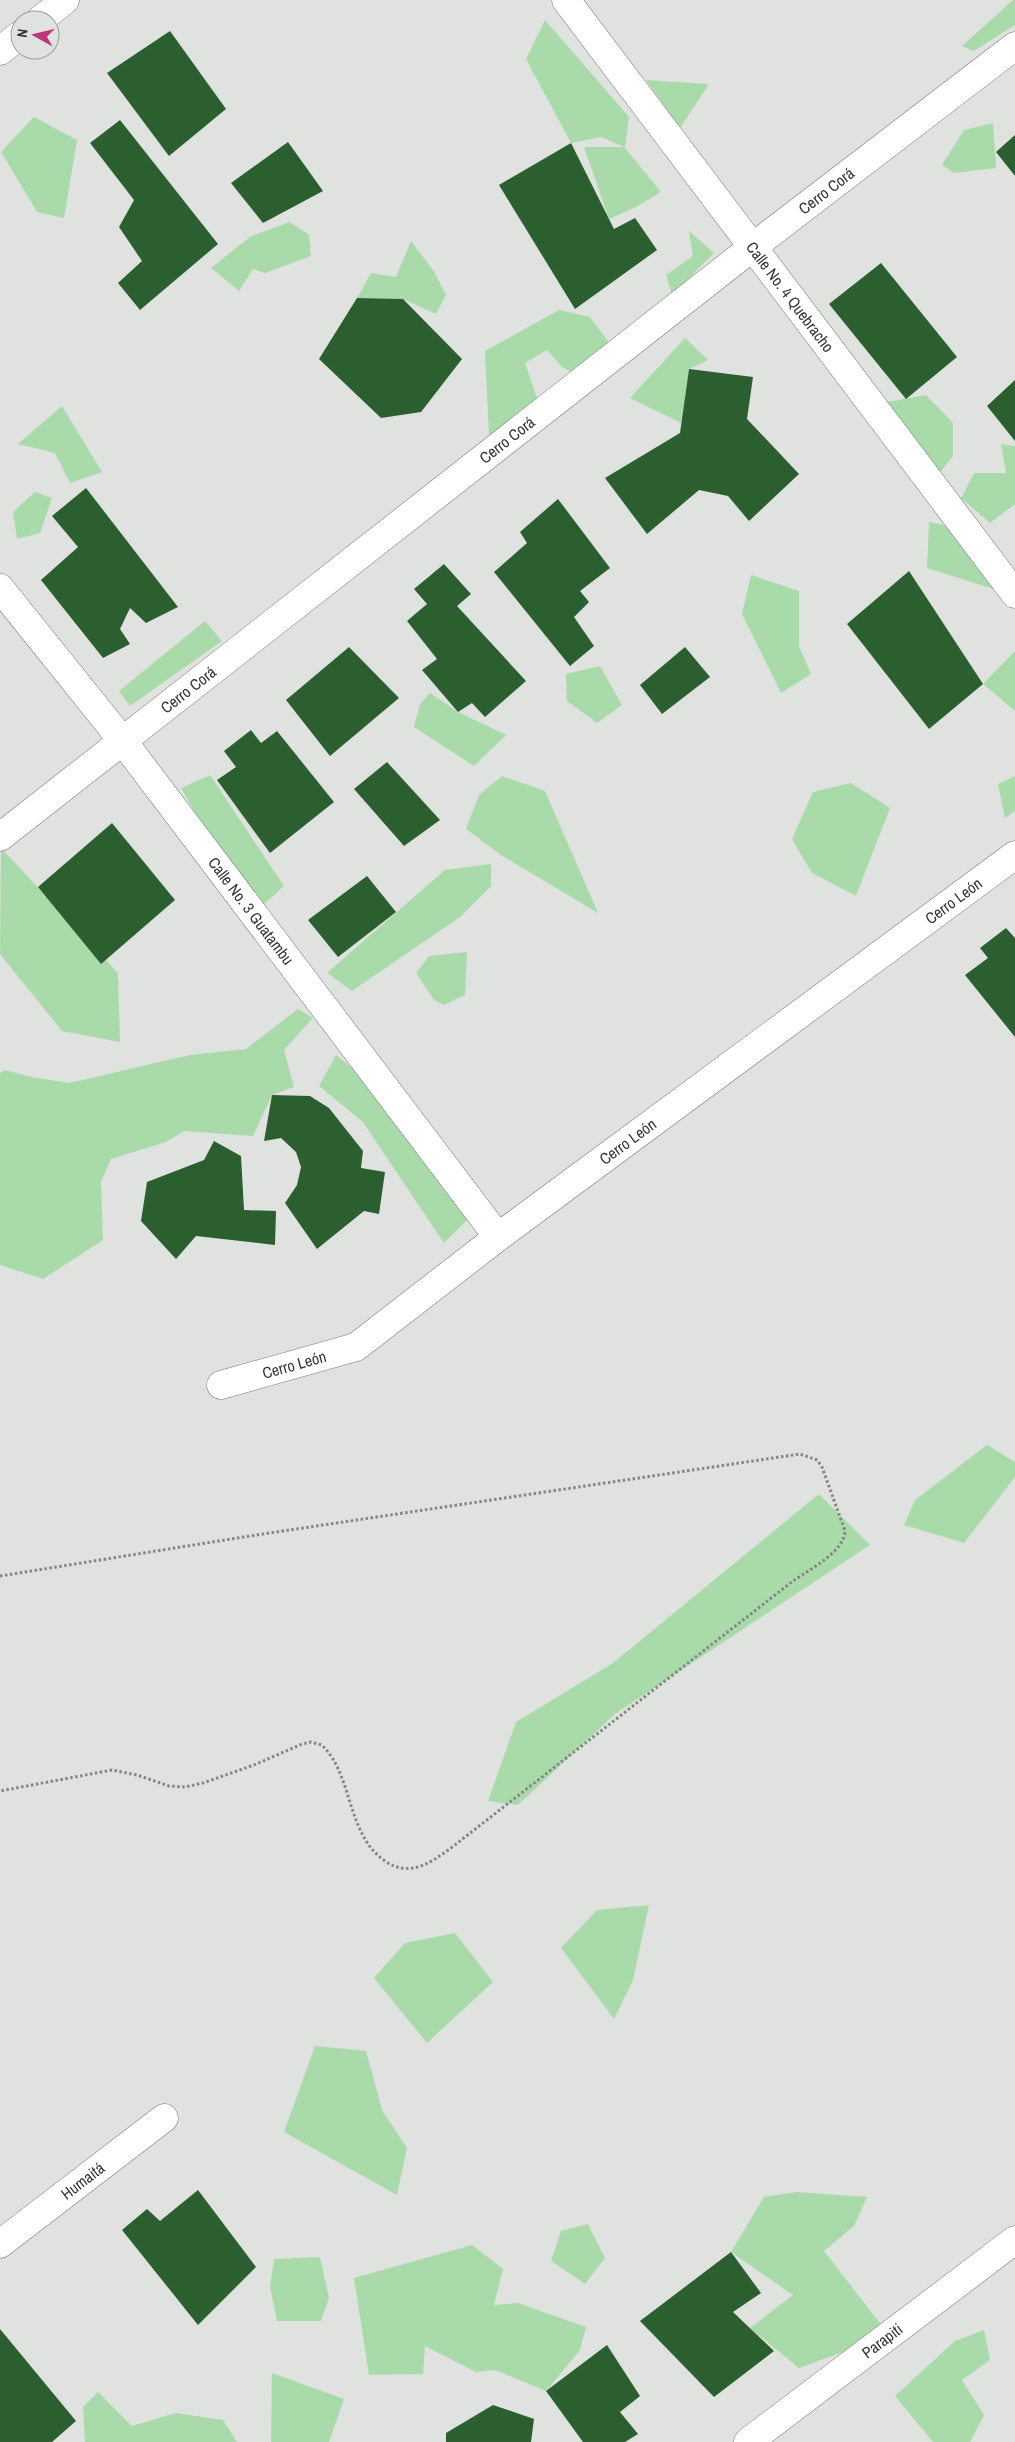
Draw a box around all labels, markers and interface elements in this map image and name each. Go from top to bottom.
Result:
north arrow [10,10,60,60]
text: N [13,28,32,39]
street label: Cerro Corá [794,162,859,219]
street label: Calle No. 4 Quebracho [741,237,839,357]
street label: Cerro Corá [475,411,540,468]
street label: Cerro Corá [156,660,221,718]
street label: Calle No. 3 Guatambu [203,852,299,969]
street label: Cerro León [920,872,986,929]
street label: Cerro León [595,1113,661,1170]
street label: Cerro León [260,1345,329,1384]
street label: Humaitá [56,2156,109,2204]
street label: Parapiti [857,2318,907,2363]

